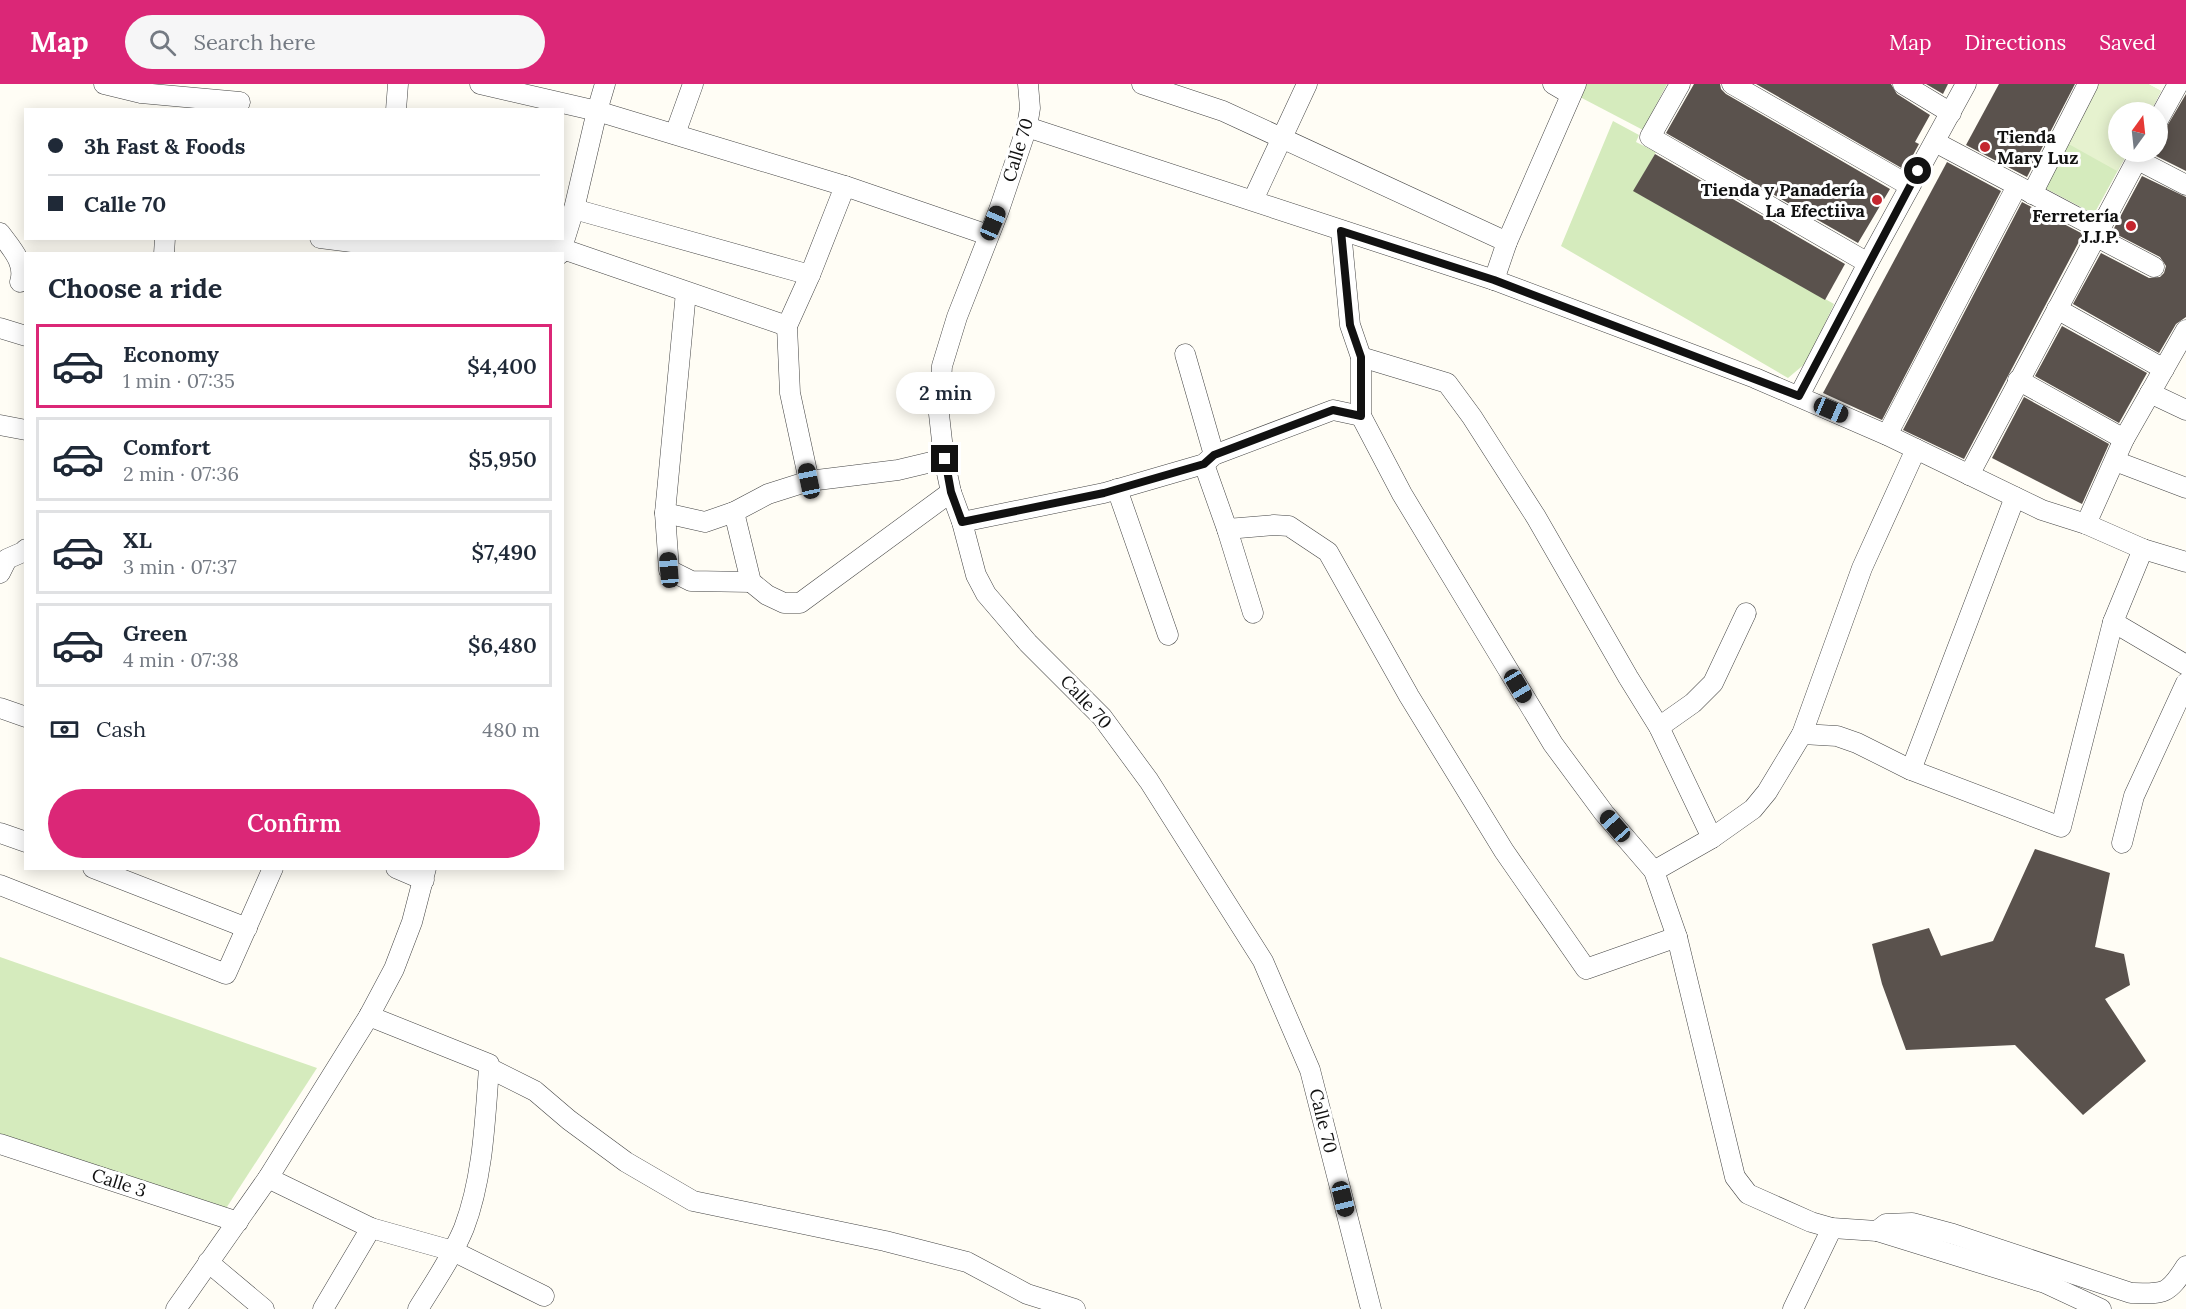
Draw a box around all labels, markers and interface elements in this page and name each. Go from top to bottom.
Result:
search box [125,15,545,69]
text: Map [30,24,89,60]
icon: search [146,26,179,59]
text: Search here [194,28,316,56]
text: Map [1889,29,1932,56]
text: Directions [1965,29,2066,56]
text: Saved [2099,29,2156,56]
north arrow [2108,102,2168,162]
map controls [2108,102,2168,162]
street label: Calle 70 [997,115,1038,185]
place label: Tienda Mary Luz [1997,125,2078,169]
text: 3h Fast & Foods [84,132,245,160]
marker: Tienda Mary Luz [1978,140,1992,154]
route start [1904,157,1931,184]
place label: Tienda y Panadería La Efectiiva [1701,178,1866,222]
text: Calle 70 [84,190,166,218]
marker: Tienda y Panadería La Efectiiva [1870,193,1884,207]
car [978,203,1008,243]
place label: Ferretería J.J.P. [2032,204,2120,248]
marker: Ferretería J.J.P. [2124,219,2138,233]
text: Choose a ride [48,271,222,305]
icon: car [51,339,105,393]
text: Economy [123,340,219,368]
text: $4,400 [467,352,537,380]
text: 1 min · 07:35 [123,368,235,393]
callout: 2 min [896,372,994,414]
text: 2 min [919,380,972,405]
car [1811,395,1851,425]
icon: car [51,432,105,486]
text: Comfort [123,433,211,461]
text: $5,950 [469,445,537,473]
route end [931,445,958,472]
text: 2 min · 07:36 [123,461,239,486]
car [796,462,822,500]
icon: car [51,525,105,579]
text: XL [123,526,152,554]
text: $7,490 [471,538,537,566]
car [658,551,680,589]
text: 3 min · 07:37 [123,554,237,579]
icon: car [51,618,105,672]
text: Green [123,619,188,647]
text: $6,480 [468,631,537,659]
text: 4 min · 07:38 [123,647,239,672]
car [1501,666,1535,706]
street label: Calle 70 [1056,670,1117,734]
icon: cash [48,713,81,746]
text: Cash [96,715,146,743]
text: 480 m [482,717,540,742]
button: Confirm [48,789,540,858]
car [1596,807,1634,845]
street label: Calle 70 [1304,1086,1343,1156]
street label: Calle 3 [89,1163,149,1202]
car [1330,1179,1356,1219]

